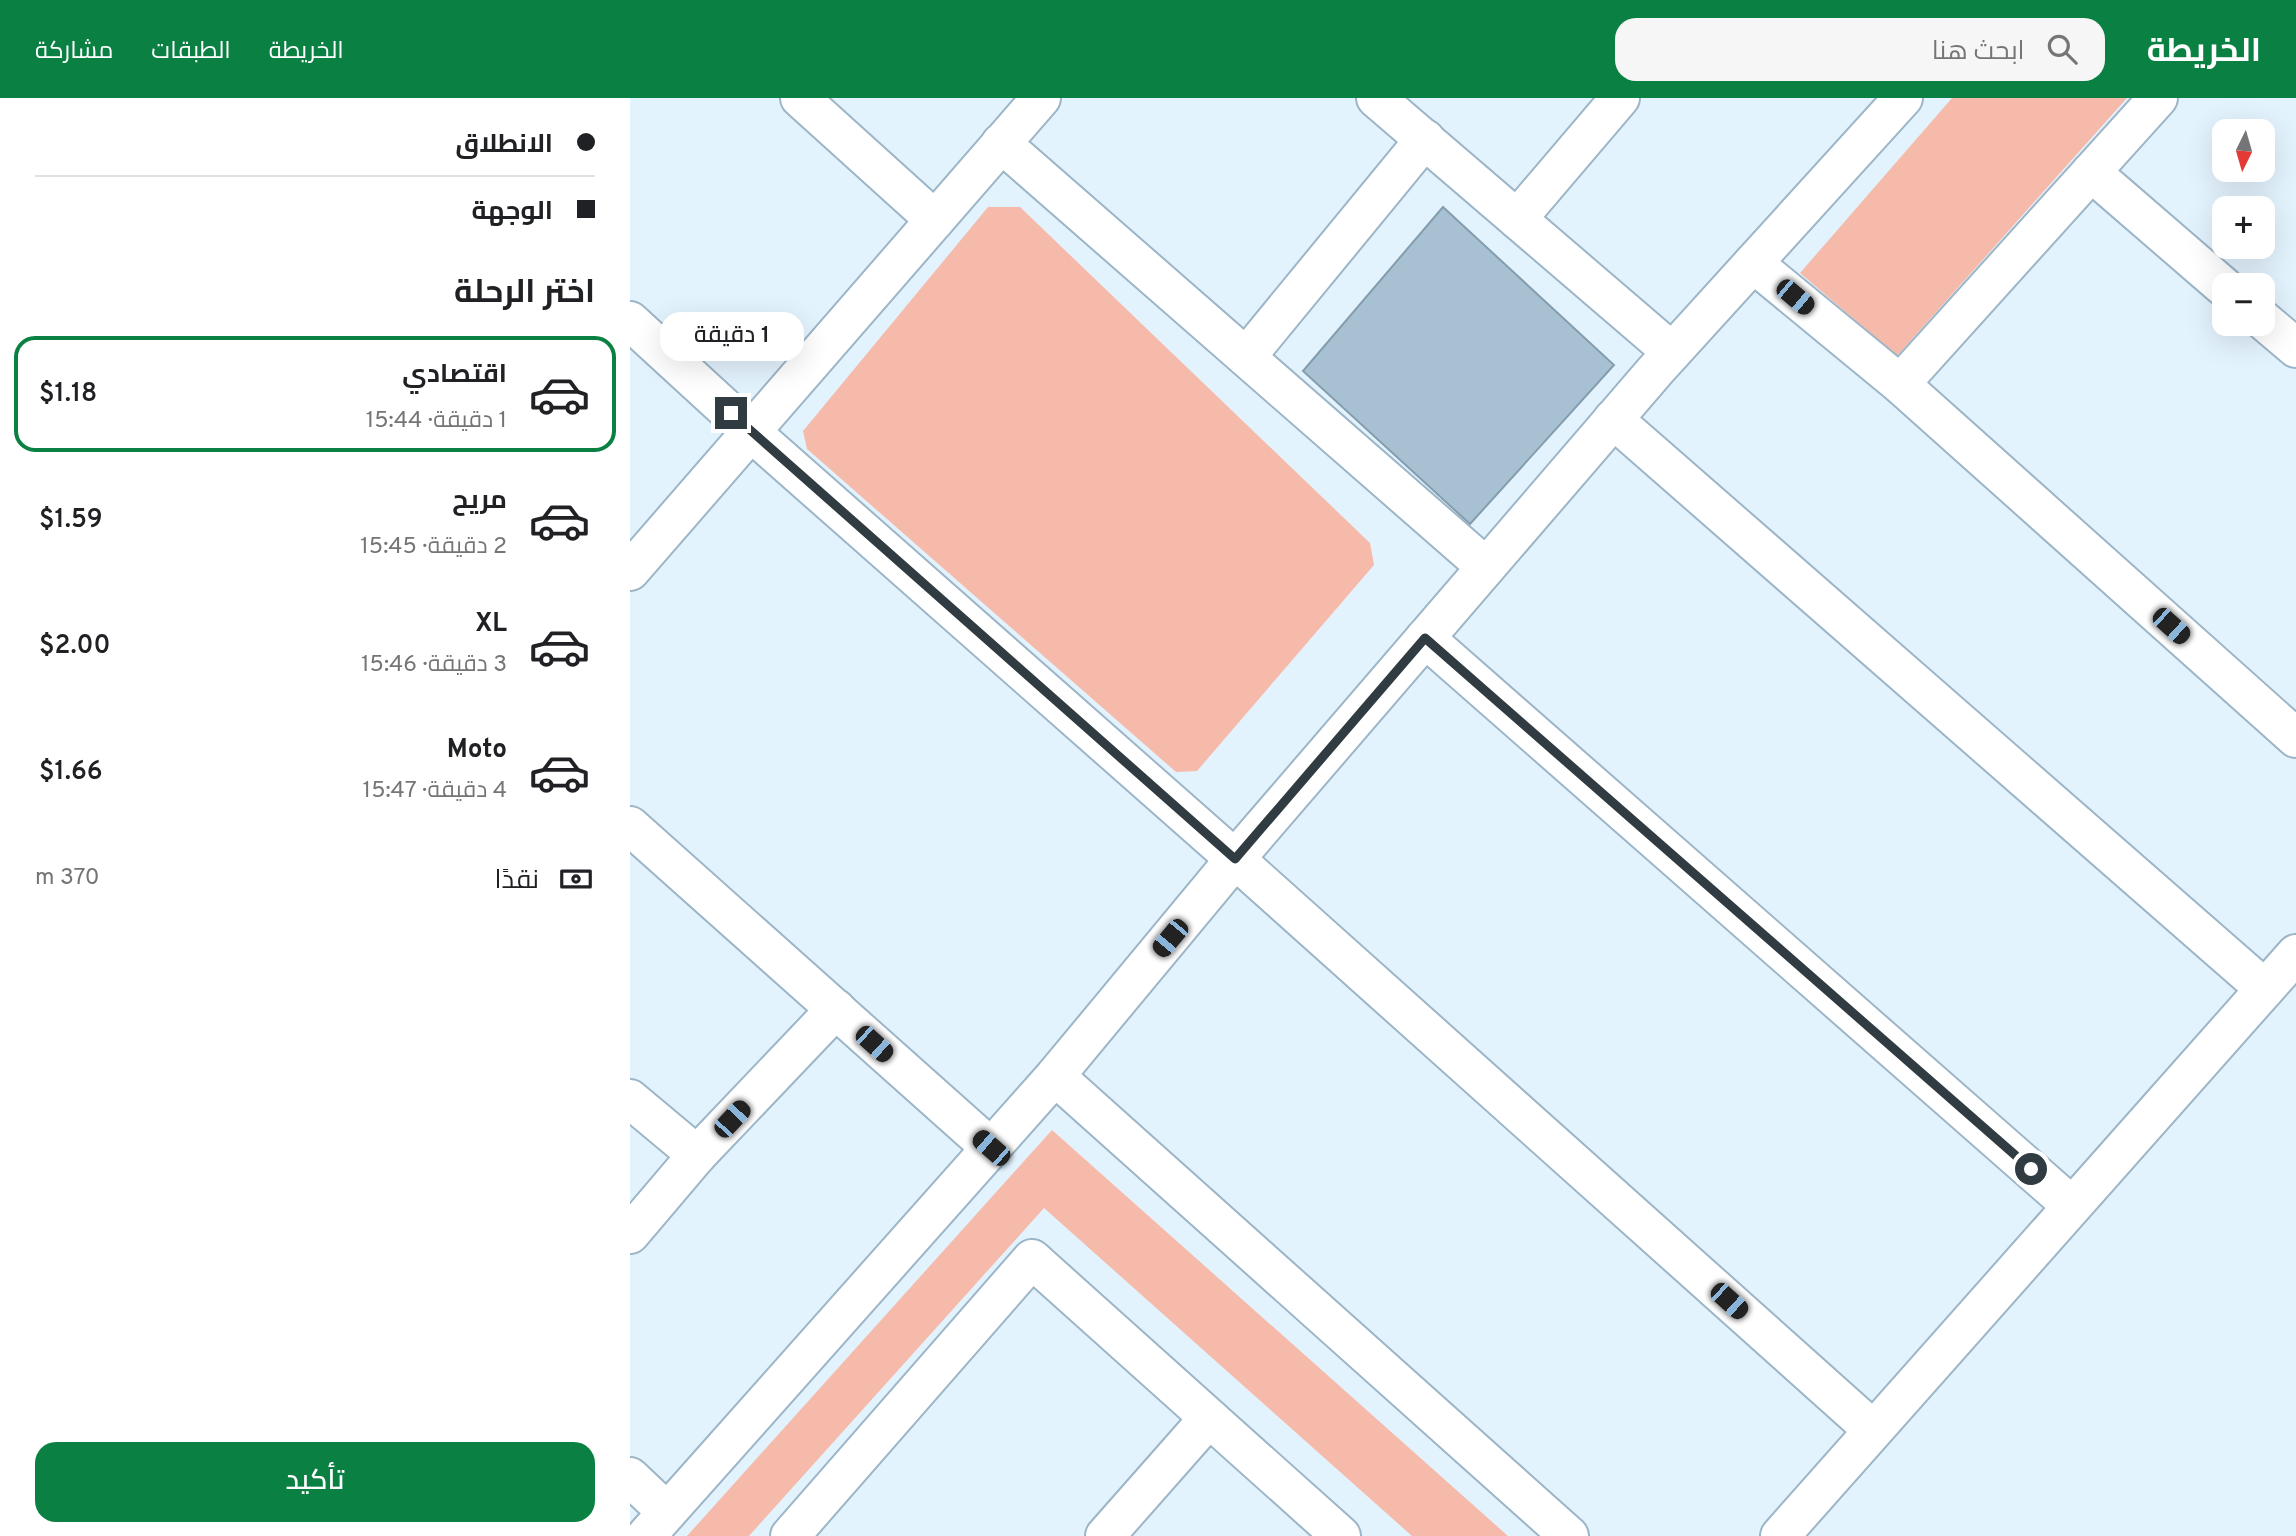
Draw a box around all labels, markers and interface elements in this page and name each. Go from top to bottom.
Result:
search box [1615,18,2105,81]
icon: search [2043,30,2081,68]
text: الخريطة [2147,32,2261,74]
text: ابحث هنا [1932,36,2025,69]
text: مشاركة [35,37,113,67]
text: الطبقات [151,37,231,67]
text: الخريطة [269,37,344,67]
north arrow [2212,119,2275,182]
map controls [2212,119,2275,336]
text: الانطلاق [455,129,553,162]
text: الوجهة [472,196,553,229]
button: + [2212,196,2275,259]
button: − [2212,273,2275,336]
text: اختر الرحلة [454,274,595,314]
car [1773,275,1818,319]
callout: 1 دقيقة [659,312,803,360]
text: 1 دقيقة [694,322,770,351]
text: اقتصادي [402,359,507,392]
icon: car [528,363,591,426]
text: $1.18 [39,378,97,411]
route end [715,397,747,429]
text: 1 دقيقة · 15:44 [366,407,507,436]
text: مريح [452,485,507,518]
icon: car [528,489,591,552]
text: $1.59 [39,504,103,537]
text: 2 دقيقة · 15:45 [360,533,507,562]
car [2149,604,2194,648]
text: XL [475,608,507,641]
icon: car [528,615,591,678]
text: $2.00 [39,630,111,663]
text: 3 دقيقة · 15:46 [361,651,507,680]
text: Moto [447,734,507,767]
icon: car [528,741,591,804]
text: $1.66 [39,756,103,789]
text: 4 دقيقة · 15:47 [363,777,507,806]
icon: cash [557,860,595,898]
text: 370 m [35,864,100,893]
text: نقدًا [495,865,539,898]
car [1149,915,1192,961]
car [852,1022,897,1066]
car [710,1096,755,1142]
car [969,1126,1014,1170]
route start [2015,1153,2047,1185]
car [1707,1279,1752,1323]
button: تأكيد [35,1442,595,1522]

